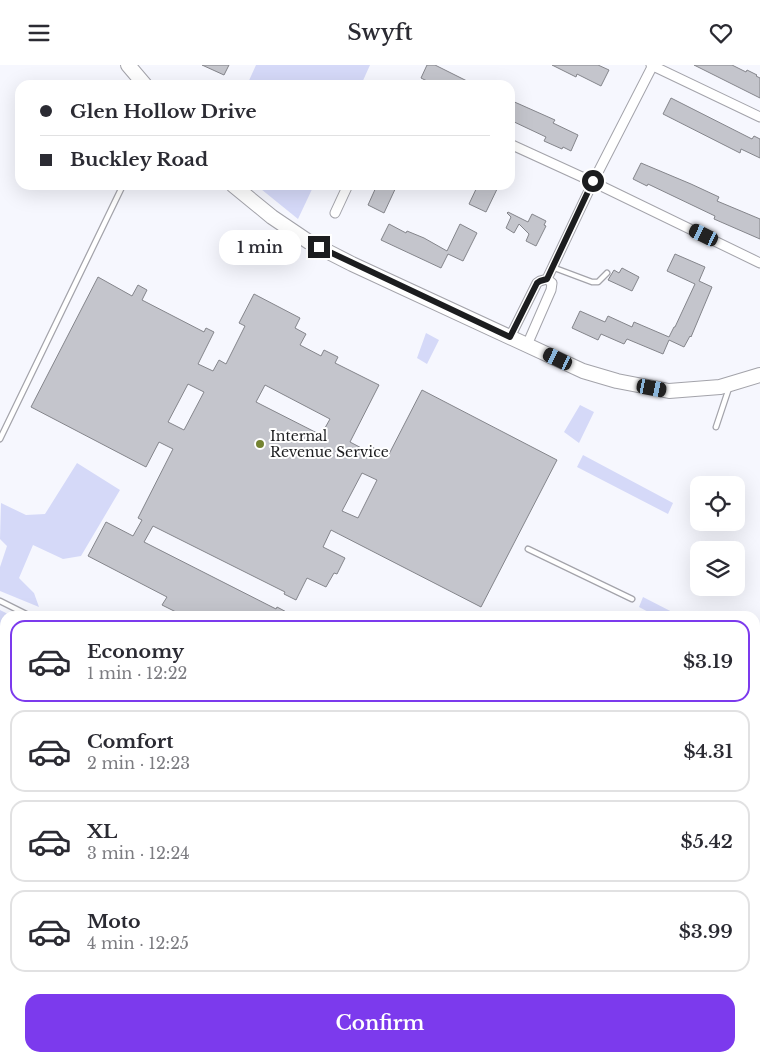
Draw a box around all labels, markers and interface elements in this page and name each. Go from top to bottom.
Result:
icon: menu [25,19,53,47]
text: Swyft [347,19,413,46]
icon: heart [707,19,735,47]
text: Glen Hollow Drive [70,100,257,123]
text: Buckley Road [70,148,208,171]
route start [582,170,604,192]
car [687,222,720,248]
callout: 1 min [219,229,302,265]
route end [308,236,330,258]
text: 1 min [237,237,283,257]
car [541,346,574,372]
car [635,378,668,398]
place label: Internal Revenue Service [270,427,389,461]
marker: Internal Revenue Service [254,438,266,450]
map controls [690,476,745,596]
button: locate [690,476,745,531]
button: layers [690,541,745,596]
icon: car [27,639,72,684]
text: Economy [87,640,184,663]
text: $3.19 [683,650,733,673]
text: 1 min · 12:22 [87,663,187,683]
icon: car [27,729,72,774]
text: Comfort [87,730,174,753]
text: $4.31 [683,740,733,763]
text: 2 min · 12:23 [87,753,190,773]
icon: car [27,819,72,864]
text: XL [87,820,117,843]
text: $5.42 [681,830,733,853]
text: 3 min · 12:24 [87,843,190,863]
icon: car [27,909,72,954]
text: Moto [87,910,141,933]
text: $3.99 [679,920,733,943]
text: 4 min · 12:25 [87,933,189,953]
button: Confirm [25,994,735,1052]

